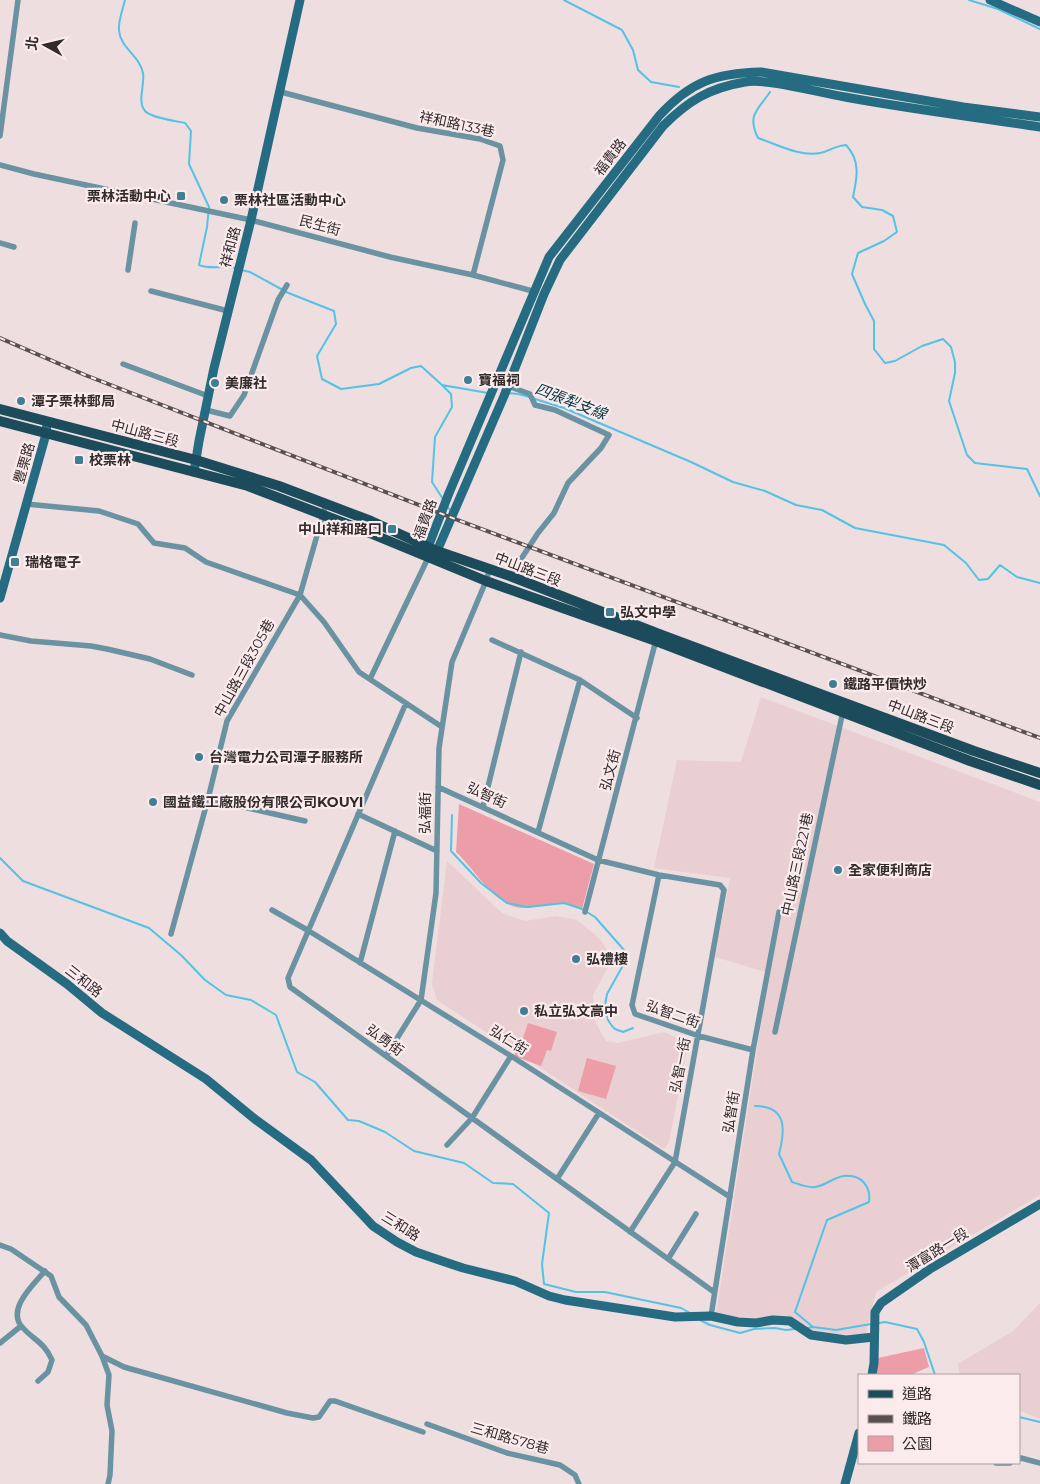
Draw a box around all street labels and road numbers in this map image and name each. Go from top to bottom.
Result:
street label: 祥和路133巷 [418,107,496,141]
street label: 福貴路 [590,135,630,179]
street label: 民生街 [297,211,343,239]
street label: 祥和路 [216,224,244,270]
street label: 中山路三段 [109,415,181,451]
street label: 豐栗路 [10,440,38,486]
street label: 福貴路 [409,496,441,542]
street label: 中山路三段 [492,548,564,590]
street label: 中山路三段305巷 [210,616,278,720]
street label: 中山路三段 [885,695,957,737]
street label: 弘文街 [596,747,624,793]
street label: 弘智街 [464,778,510,812]
street label: 弘福街 [416,792,434,834]
street label: 中山路三段221巷 [777,811,817,917]
street label: 三和路 [62,961,106,1001]
street label: 弘智二街 [644,996,702,1032]
street label: 弘勇街 [363,1020,407,1060]
street label: 弘仁街 [486,1021,532,1059]
street label: 弘智一街 [666,1036,694,1094]
street label: 弘智街 [719,1090,743,1134]
street label: 三和路 [378,1207,424,1245]
street label: 潭富路一段 [903,1224,971,1276]
street label: 三和路578巷 [469,1418,551,1458]

